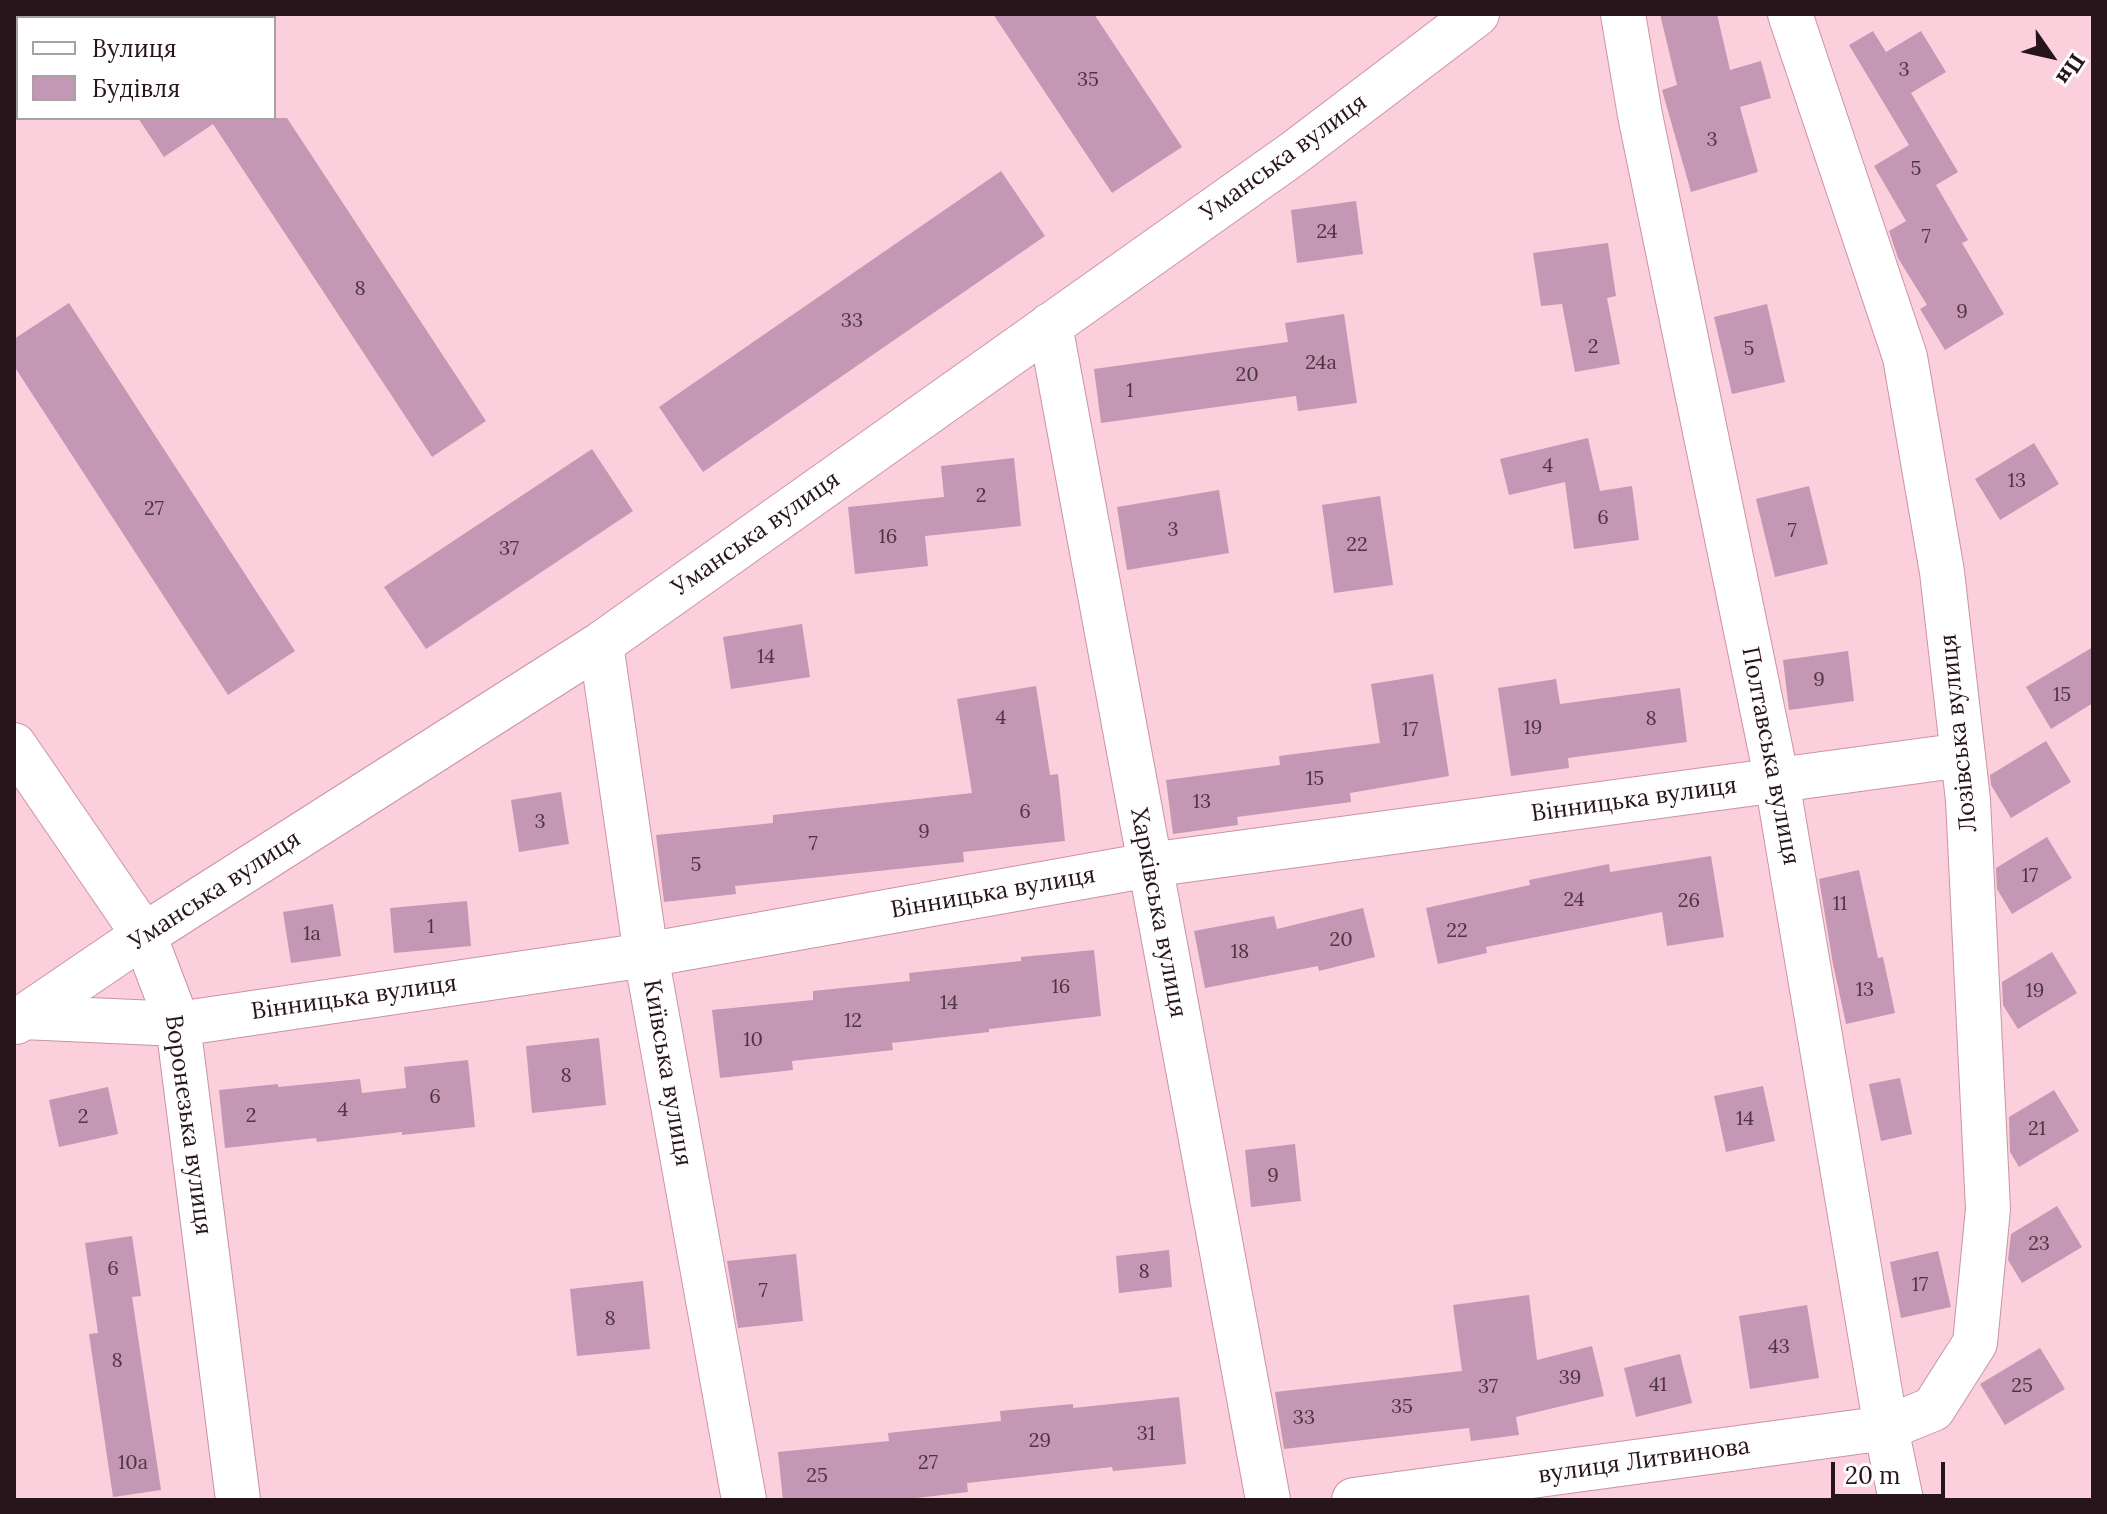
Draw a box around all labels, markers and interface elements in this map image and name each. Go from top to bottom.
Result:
legend [16,16,276,120]
north arrow [2011,16,2091,96]
text: Вулиця [92,33,177,64]
text: Пн [2050,48,2091,90]
house number: 3 [1898,58,1910,82]
house number: 35 [1077,68,1099,92]
text: Будівля [92,73,180,104]
street label: Уманська вулиця [1195,88,1373,228]
house number: 3 [1706,128,1718,152]
house number: 5 [1911,157,1921,181]
house number: 24 [1316,220,1338,244]
house number: 7 [1921,225,1931,249]
house number: 8 [354,277,366,301]
house number: 9 [1956,300,1968,324]
house number: 33 [841,309,863,333]
house number: 2 [1588,335,1598,359]
house number: 5 [1744,337,1754,361]
house number: 24а [1305,351,1337,375]
house number: 20 [1235,363,1259,387]
house number: 1 [1126,379,1134,403]
house number: 4 [1543,454,1553,478]
street label: Уманська вулиця [666,465,846,603]
house number: 13 [2008,469,2026,493]
house number: 2 [976,484,986,508]
house number: 27 [144,497,164,521]
house number: 6 [1597,506,1609,530]
house number: 3 [1167,518,1179,542]
house number: 7 [1787,519,1797,543]
house number: 16 [879,525,897,549]
house number: 22 [1346,533,1368,557]
house number: 37 [499,537,519,561]
street label: Лозівська вулиця [1934,632,1984,834]
house number: 14 [757,645,775,669]
street label: Полтавська вулиця [1735,645,1805,867]
house number: 9 [1813,668,1825,692]
house number: 15 [2053,683,2071,707]
house number: 4 [996,706,1006,730]
house number: 8 [1645,707,1657,731]
house number: 19 [1524,716,1542,740]
house number: 17 [1402,718,1418,742]
house number: 15 [1306,767,1324,791]
street label: Вінницька вулиця [1529,771,1739,829]
house number: 13 [1193,790,1211,814]
house number: 6 [1019,800,1031,824]
street label: Харківська вулиця [1124,806,1192,1020]
house number: 3 [534,810,546,834]
house number: 9 [918,820,930,844]
street label: Уманська вулиця [124,825,306,957]
house number: 7 [808,832,818,856]
house number: 5 [691,853,701,877]
street label: Вінницька вулиця [888,861,1098,925]
house number: 17 [2022,864,2038,888]
house number: 24 [1563,888,1585,912]
house number: 26 [1678,889,1700,913]
house number: 11 [1833,892,1847,916]
house number: 1 [427,915,435,939]
house number: 22 [1446,919,1468,943]
house number: 1а [303,922,321,946]
house number: 20 [1329,928,1353,952]
house number: 18 [1231,940,1249,964]
street label: Вінницька вулиця [249,969,459,1027]
house number: 16 [1052,975,1070,999]
street label: Київська вулиця [636,977,698,1169]
house number: 13 [1856,978,1874,1002]
house number: 19 [2026,979,2044,1003]
house number: 14 [940,991,958,1015]
house number: 12 [844,1009,862,1033]
street label: Воронезька вулиця [158,1013,218,1237]
house number: 10 [743,1028,763,1052]
house number: 8 [560,1064,572,1088]
house number: 6 [429,1085,441,1109]
house number: 4 [338,1098,348,1122]
house number: 2 [246,1104,256,1128]
house number: 2 [78,1105,88,1129]
house number: 14 [1736,1107,1754,1131]
house number: 21 [2028,1117,2046,1141]
house number: 9 [1267,1164,1279,1188]
house number: 23 [2028,1232,2050,1256]
house number: 6 [107,1257,119,1281]
house number: 8 [1138,1260,1150,1284]
house number: 17 [1912,1273,1928,1297]
house number: 7 [758,1279,768,1303]
house number: 8 [604,1307,616,1331]
house number: 43 [1768,1335,1790,1359]
house number: 8 [111,1349,123,1373]
house number: 39 [1559,1366,1581,1390]
house number: 41 [1649,1373,1667,1397]
house number: 25 [2011,1374,2033,1398]
house number: 37 [1478,1375,1498,1399]
house number: 35 [1391,1395,1413,1419]
house number: 33 [1293,1406,1315,1430]
house number: 31 [1137,1422,1155,1446]
house number: 29 [1029,1429,1051,1453]
street label: вулиця Литвинова [1536,1432,1752,1490]
scale bar [1835,1446,1949,1496]
house number: 10а [118,1451,148,1475]
house number: 27 [918,1451,938,1475]
text: 20 m [1845,1460,1901,1491]
house number: 25 [806,1464,828,1488]

